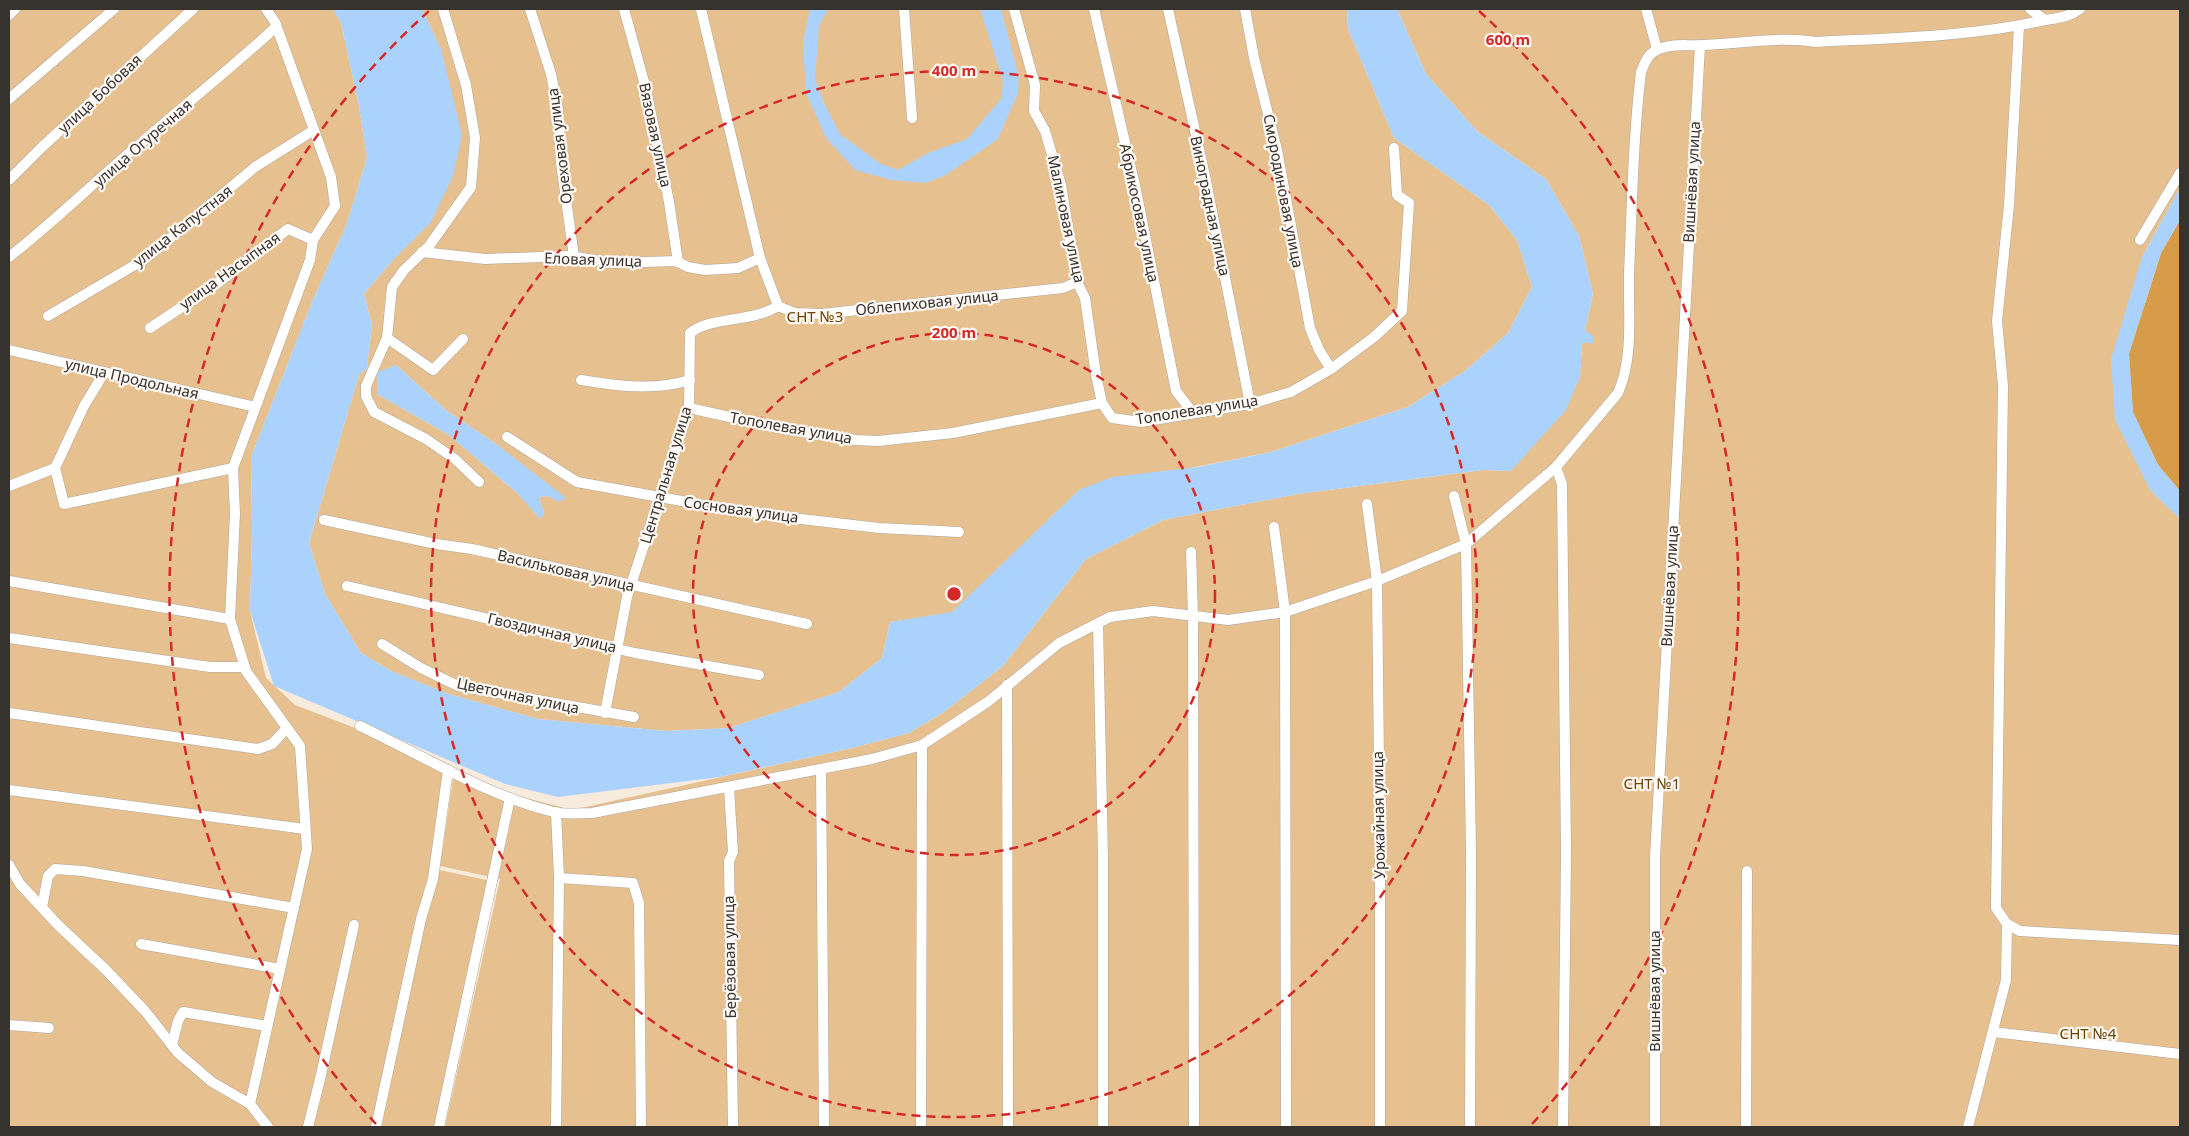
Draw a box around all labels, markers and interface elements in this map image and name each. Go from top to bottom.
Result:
text: 600 m [1486,29,1530,49]
street label: улица Бобовая [53,49,146,137]
text: 400 m [932,60,976,80]
street label: Вязовая улица [635,81,677,189]
street label: Ореховая улица [542,87,576,205]
street label: улица Огуречная [89,94,196,191]
street label: Смородиновая улица [1259,112,1309,269]
street label: Вишнёвая улица [1678,121,1704,243]
street label: Виноградная улица [1186,134,1236,278]
street label: Абрикосовая улица [1115,141,1164,284]
street label: Малиновая улица [1044,153,1090,284]
street label: улица Капустная [129,180,236,270]
street label: улица Насыпная [175,227,284,314]
street label: Еловая улица [544,247,642,271]
street label: Облепиховая улица [854,285,1000,319]
park label: СНТ №3 [787,306,843,326]
text: 200 m [932,322,976,342]
street label: улица Продольная [63,353,201,403]
street label: Тополевая улица [1134,389,1259,429]
street label: Центральная улица [635,404,695,546]
street label: Тополевая улица [729,406,854,448]
street label: Сосновая улица [682,491,800,527]
street label: Вишнёвая улица [1656,525,1682,647]
street label: Васильковая улица [496,545,637,596]
centre of rings [945,585,963,603]
street label: Гвоздичная улица [486,607,619,657]
street label: Цветочная улица [455,672,581,718]
street label: Урожайная улица [1367,751,1389,879]
park label: СНТ №1 [1624,773,1680,793]
street label: Берёзовая улица [718,895,740,1019]
street label: Вишнёвая улица [1644,930,1664,1052]
park label: СНТ №4 [2060,1023,2117,1043]

